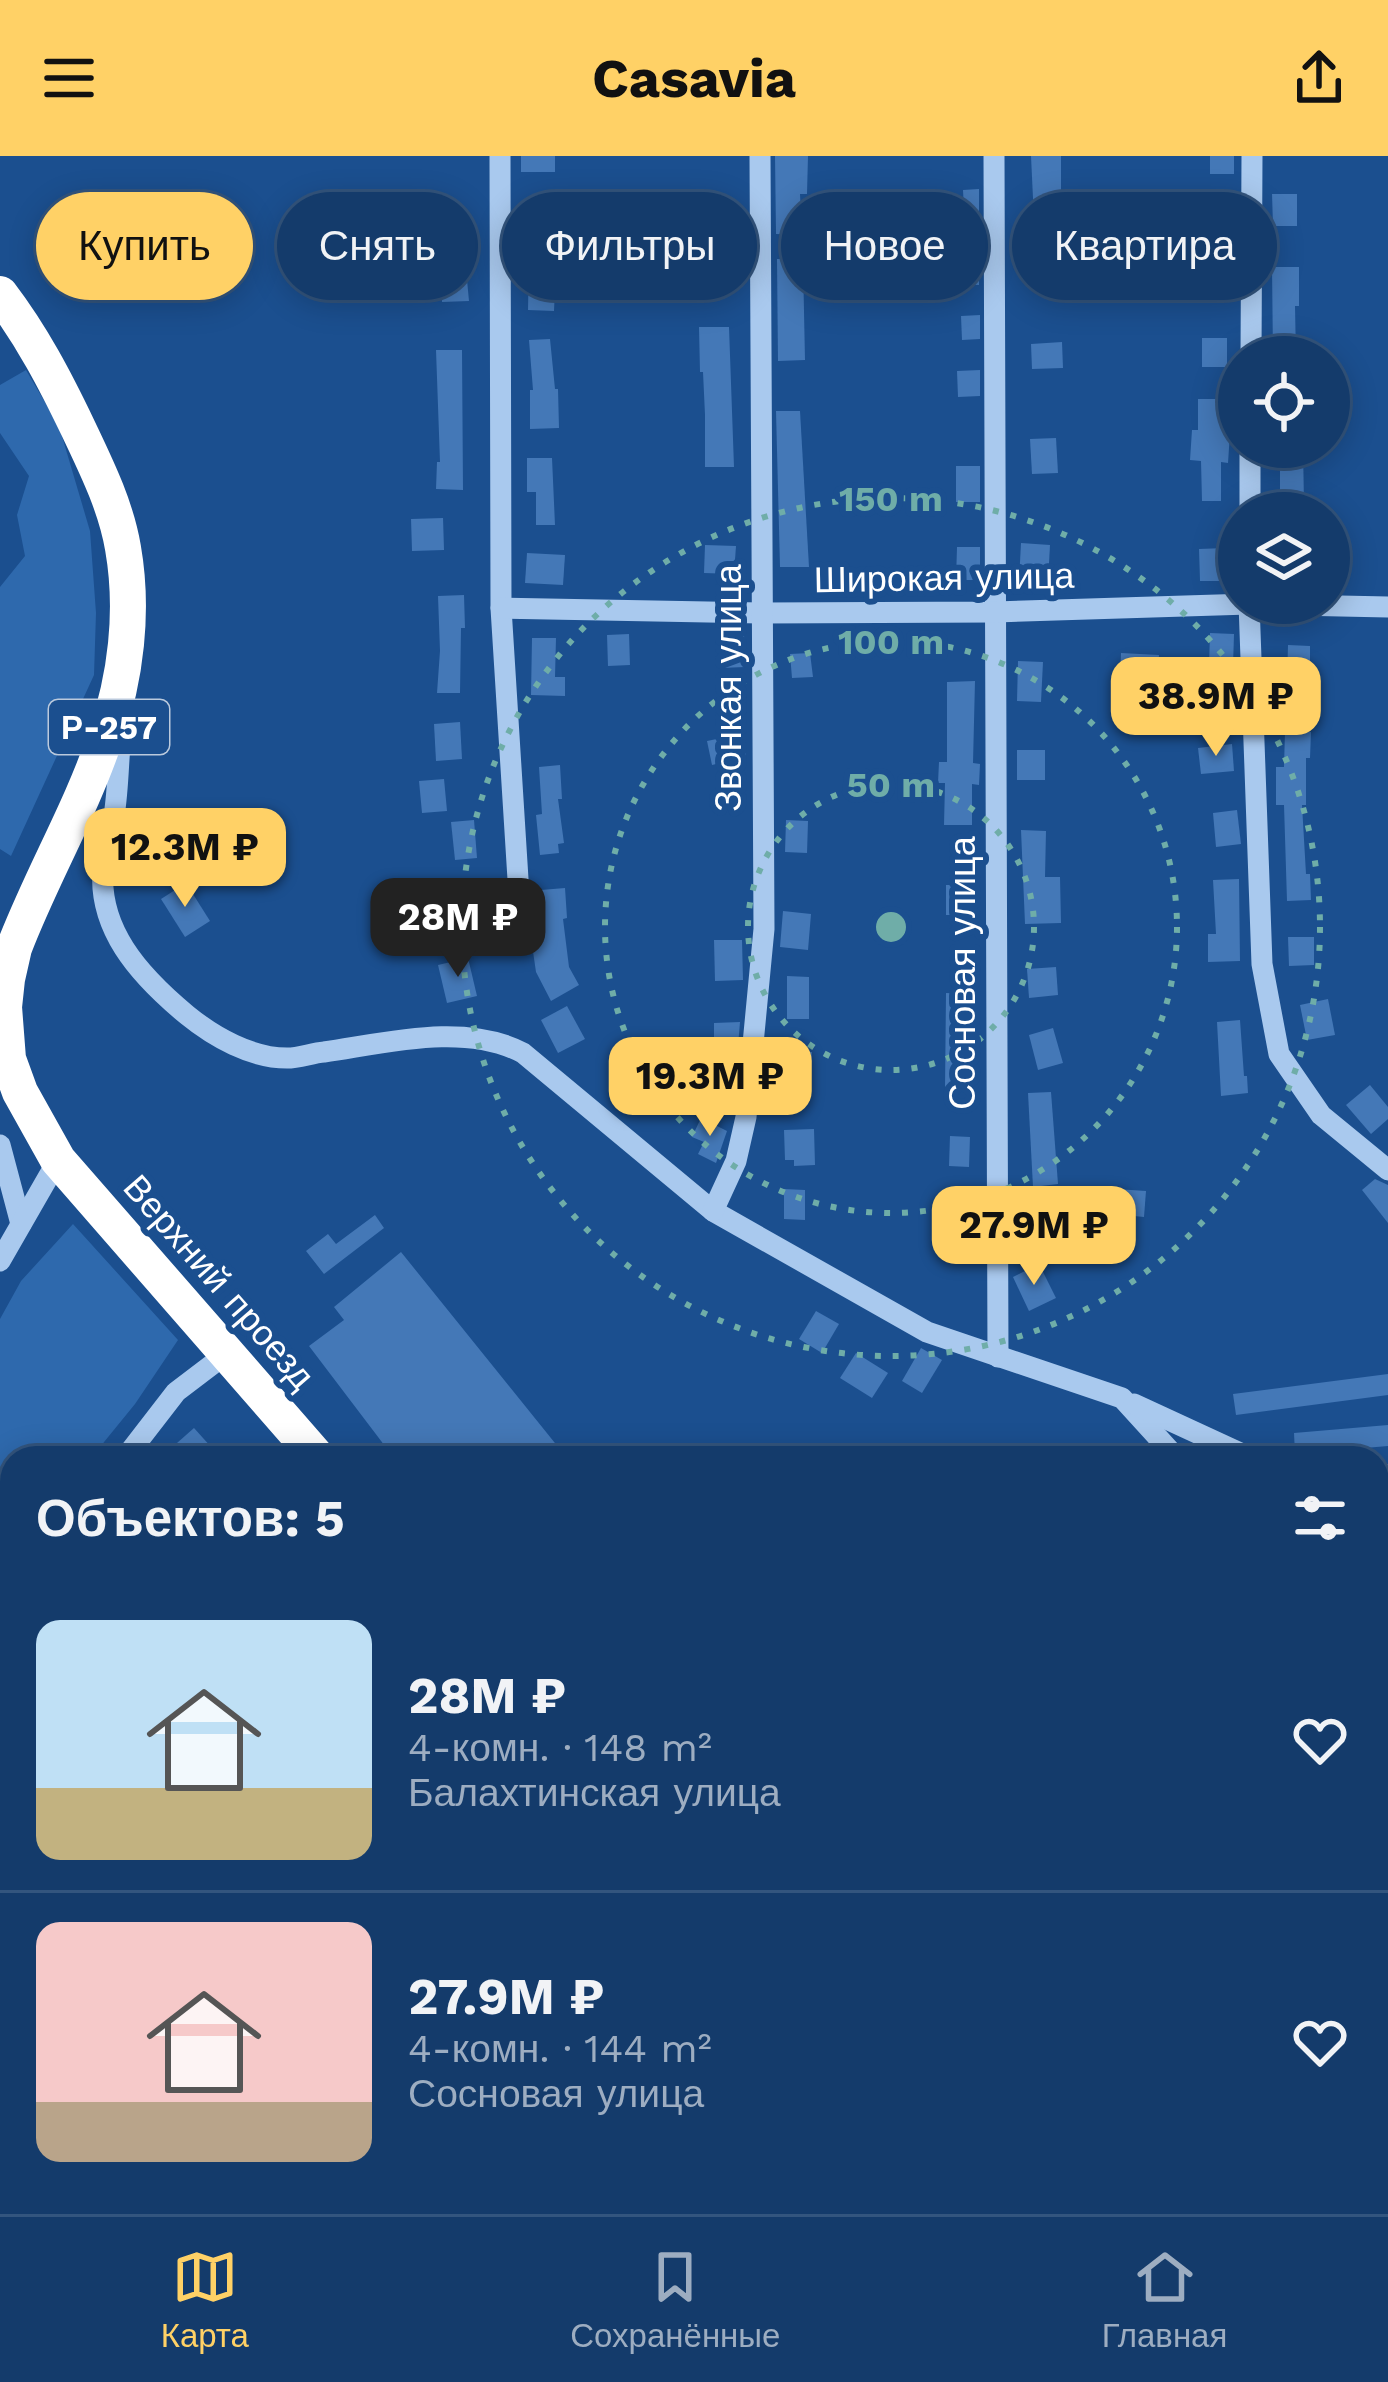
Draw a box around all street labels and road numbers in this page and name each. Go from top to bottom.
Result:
street label: Широкая улица [813,555,1076,601]
street label: Звонкая улица [708,563,750,812]
road number: Р-257 [49,700,169,754]
street label: Сосновая улица [942,835,984,1110]
street label: Верхний проезд [115,1167,323,1397]

